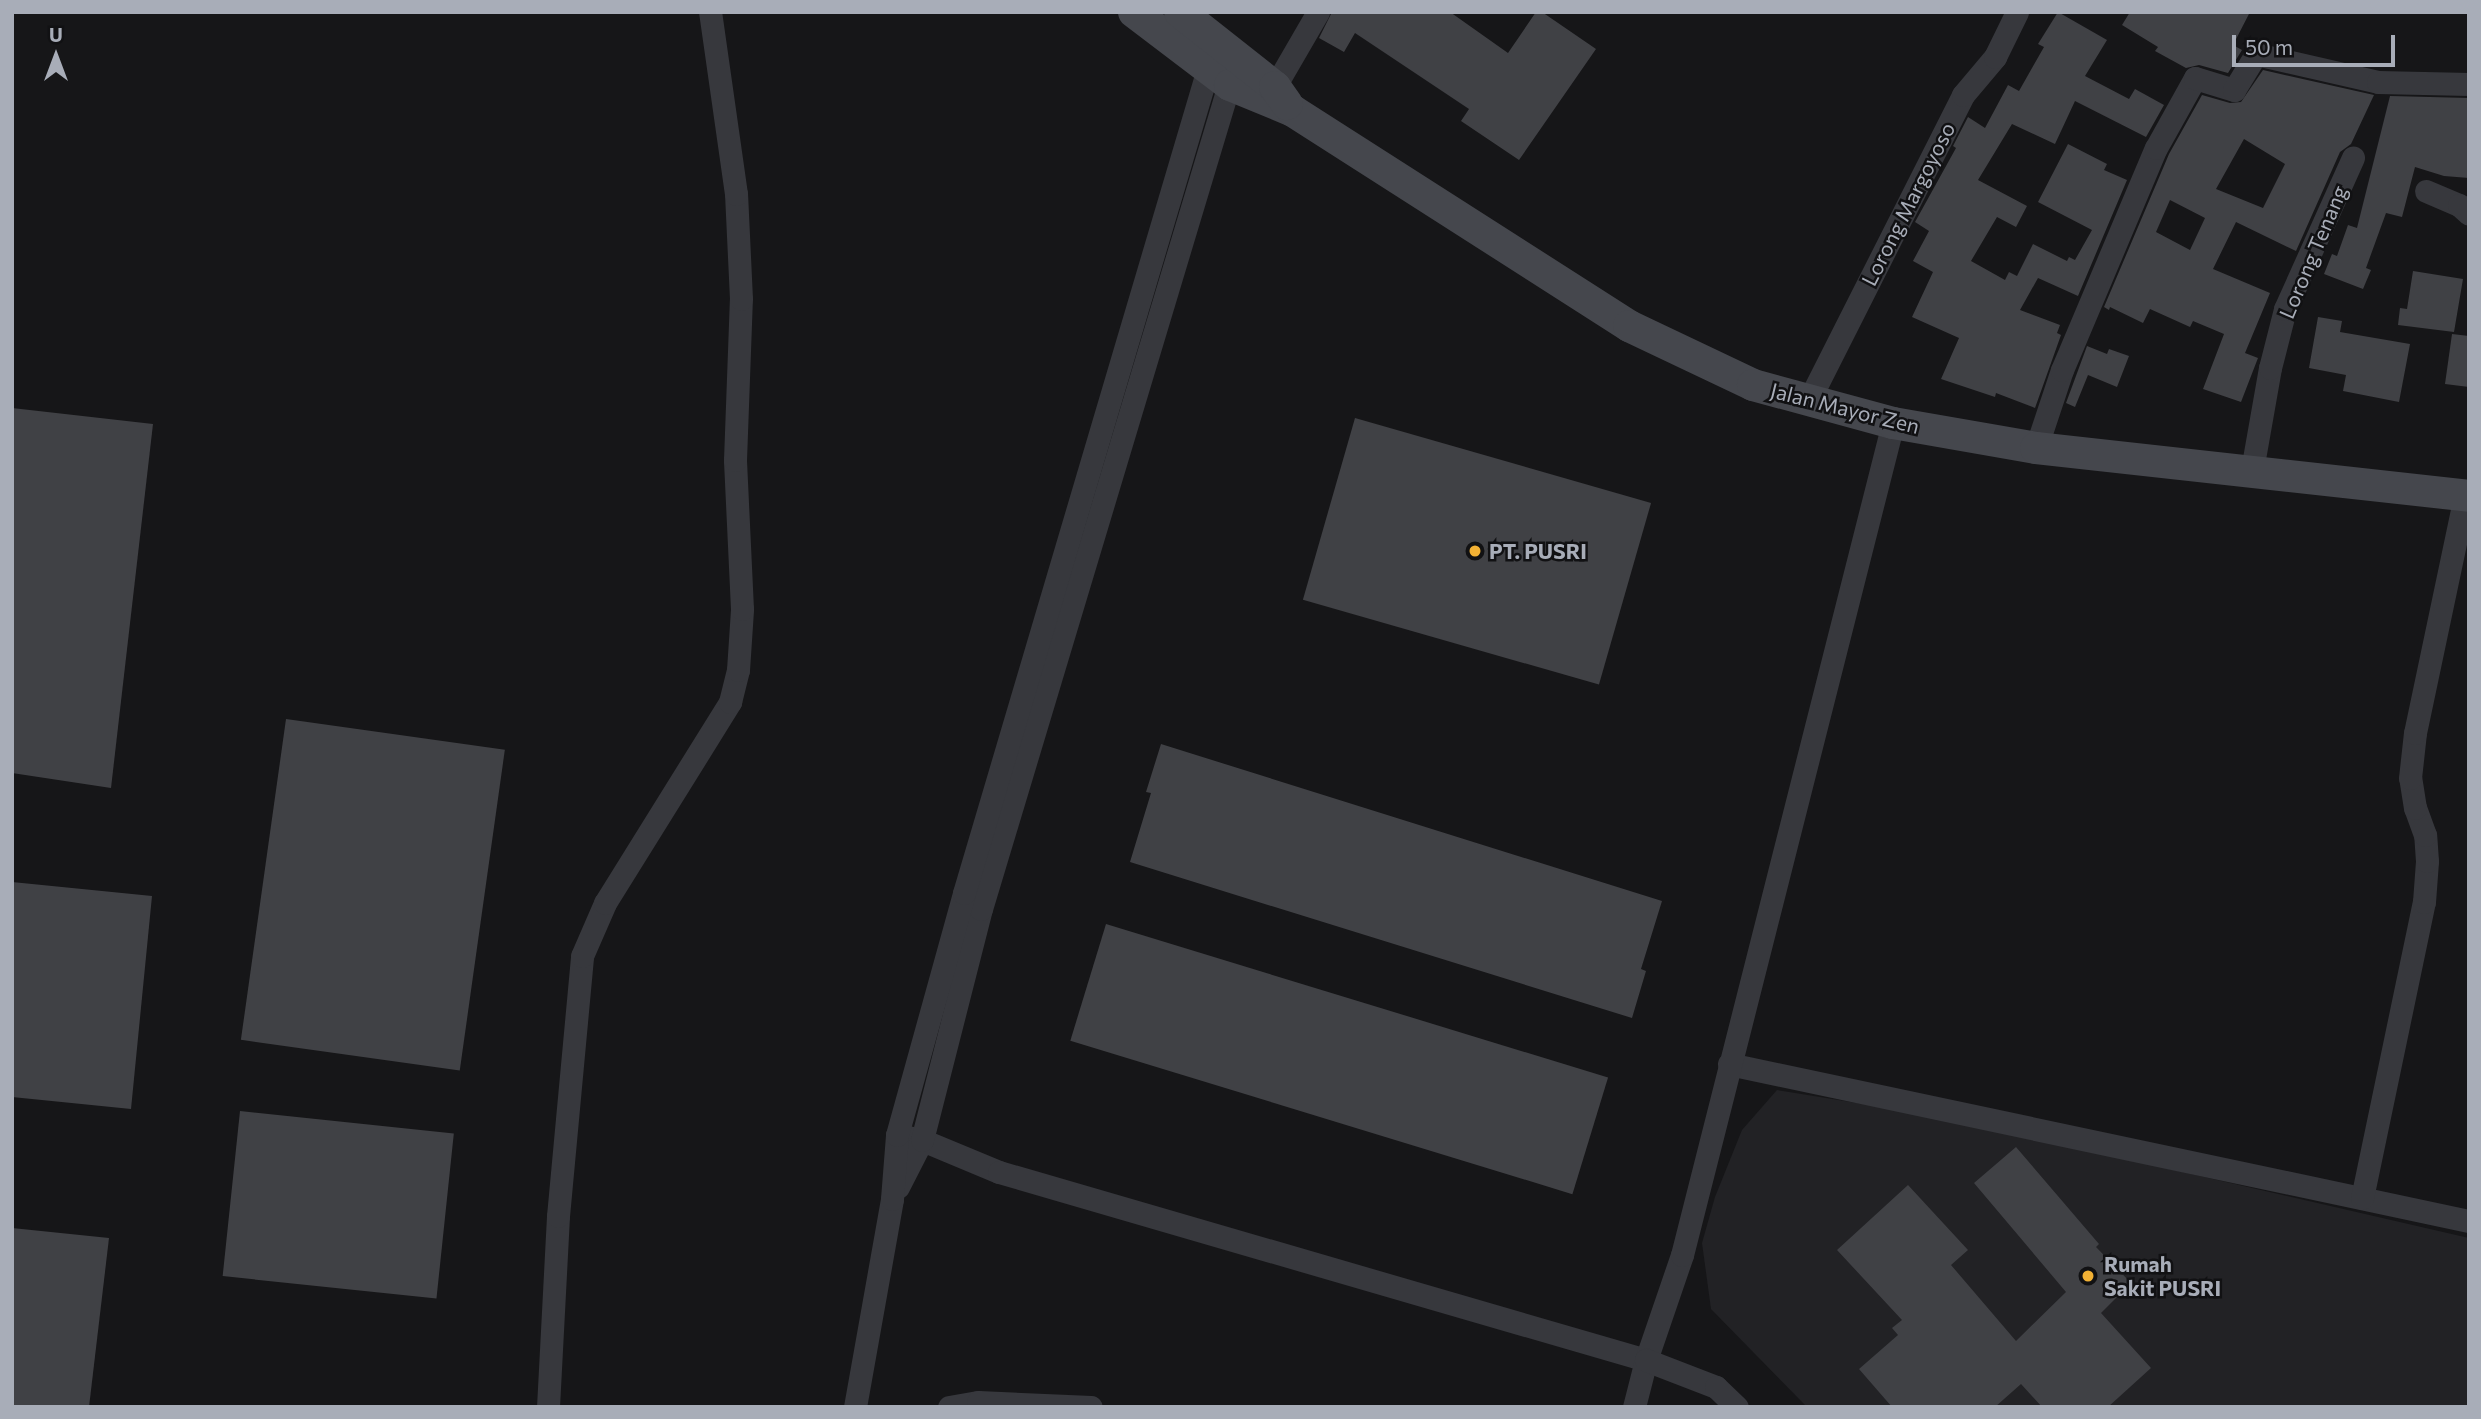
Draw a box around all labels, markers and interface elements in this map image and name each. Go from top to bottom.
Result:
north arrow [21,21,91,91]
scale bar [2236,21,2399,65]
text: U [49,23,63,46]
text: 50 m [2245,34,2293,59]
street label: Lorong Margoyoso [1856,118,1960,290]
street label: Lorong Tenang [2274,182,2352,322]
street label: Jalan Mayor Zen [1768,377,1922,439]
place label: PT. PUSRI [1489,538,1587,564]
marker: PT. PUSRI [1467,543,1483,559]
place label: Rumah Sakit PUSRI [2104,1251,2221,1301]
marker: Rumah Sakit PUSRI [2078,1266,2098,1286]

